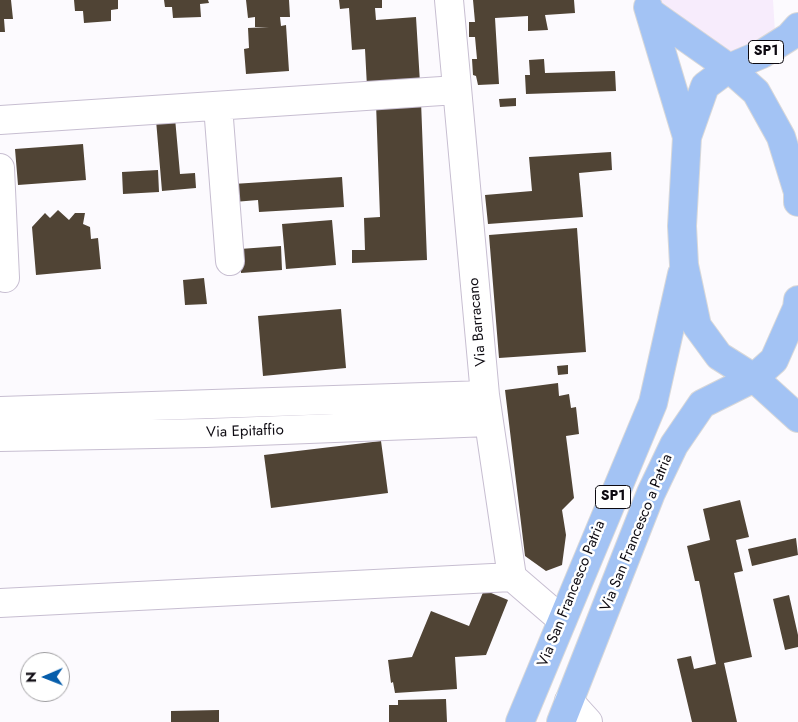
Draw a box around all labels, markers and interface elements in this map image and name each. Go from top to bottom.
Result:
road number: SP1 [748,41,784,64]
street label: Via Barracano [465,277,491,367]
street label: Via Epitaffio [206,422,284,442]
street label: Via San Francesco a Patria [597,452,677,614]
road number: SP1 [596,486,630,508]
street label: Via San Francesco Patria [534,518,610,670]
north arrow [20,652,70,702]
text: N [21,672,41,683]

